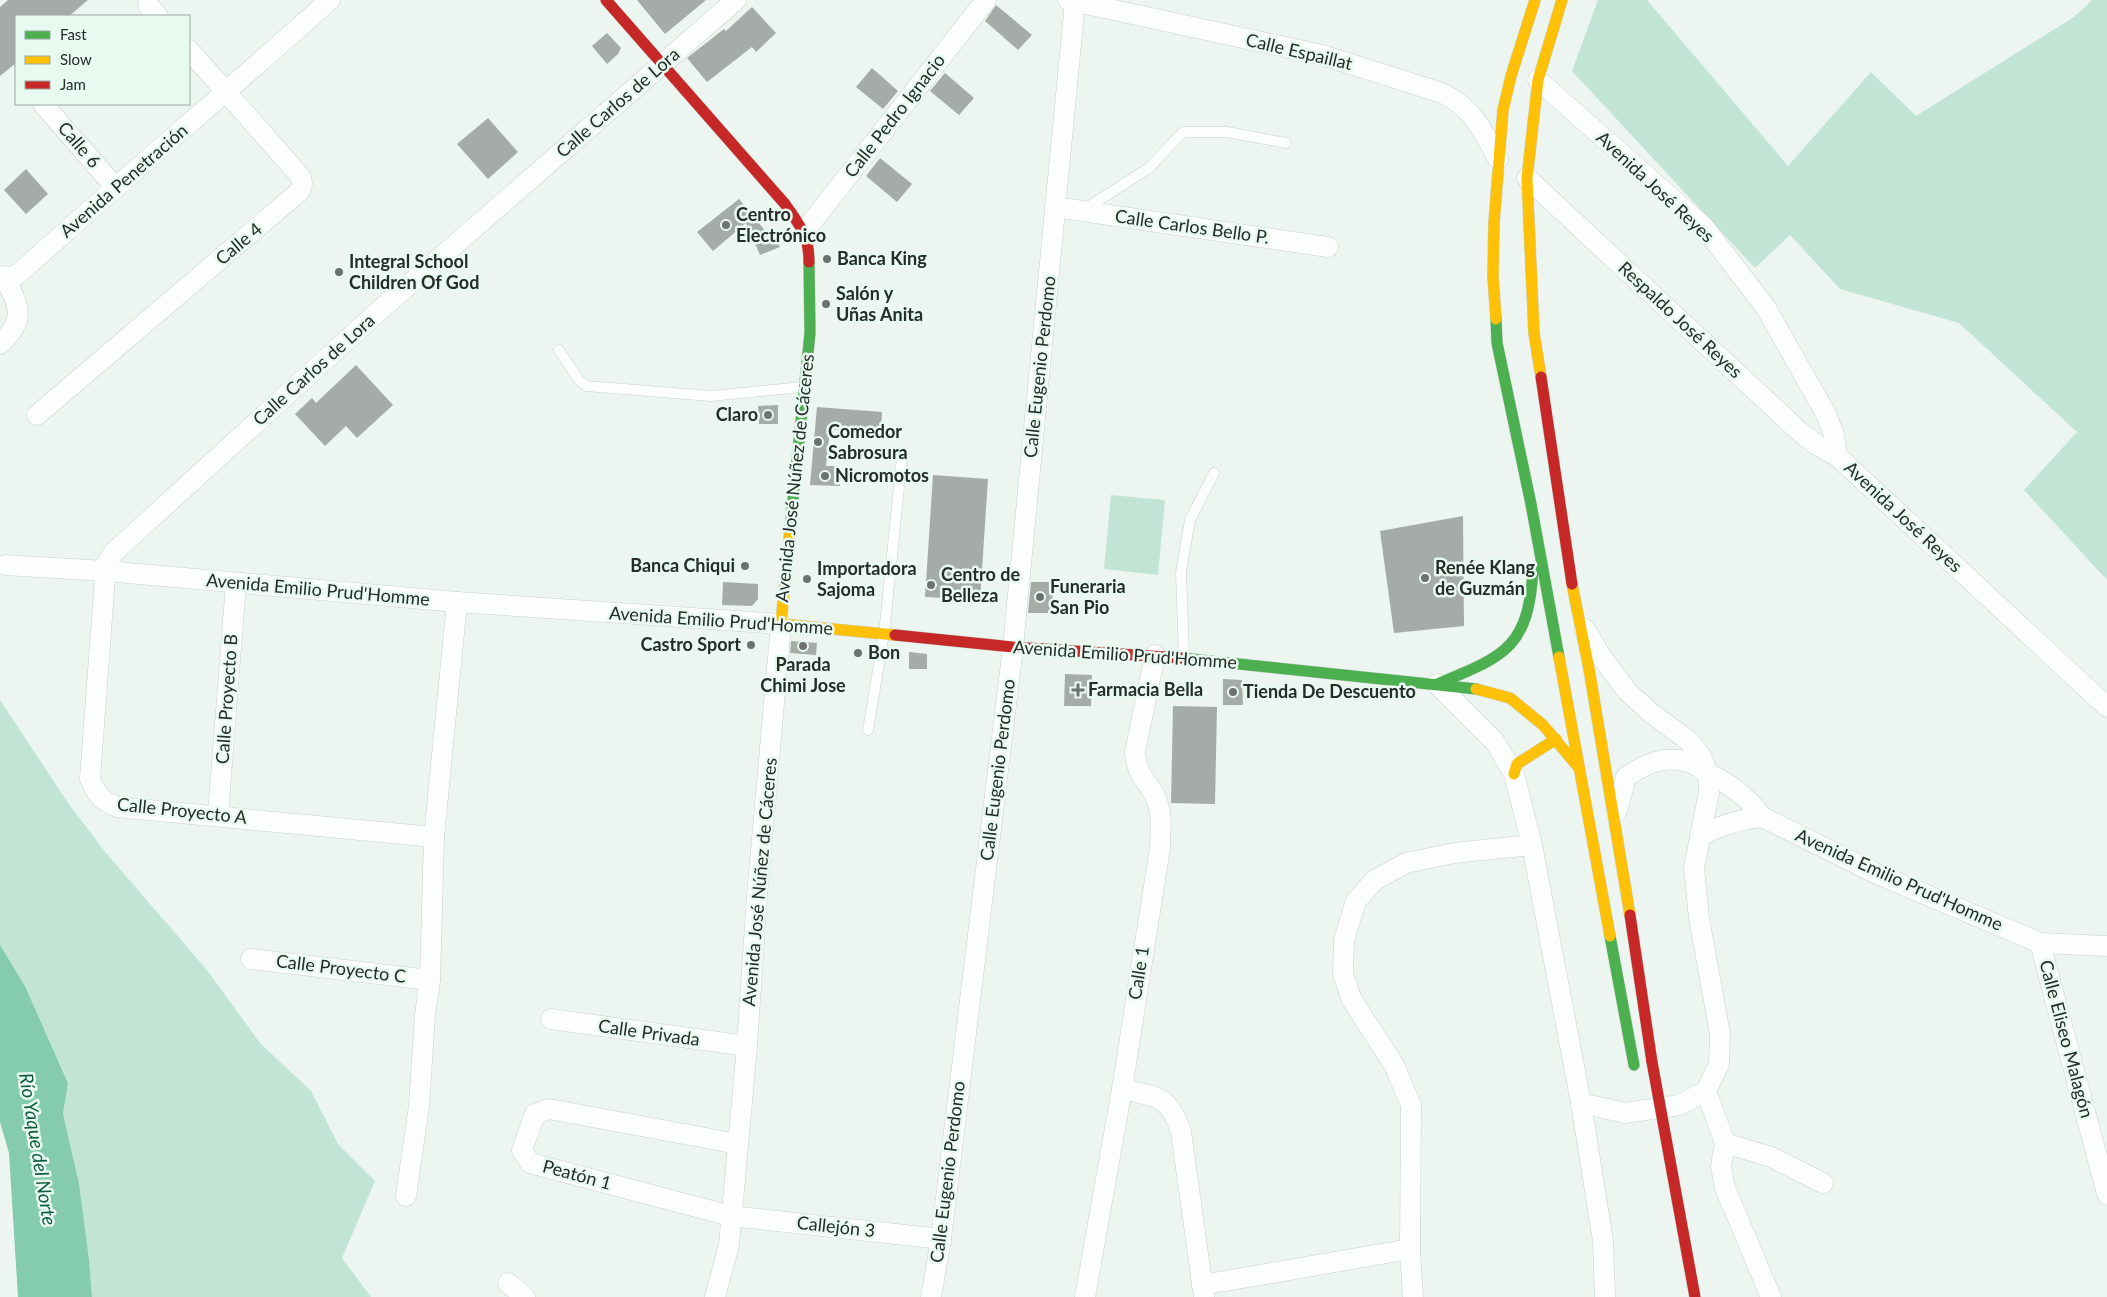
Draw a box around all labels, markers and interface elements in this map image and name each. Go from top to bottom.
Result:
legend [15,15,190,105]
text: Fast [60,25,87,43]
street label: Calle Espaillat [1244,28,1355,74]
street label: Calle Carlos de Lora [551,43,684,162]
street label: Calle Pedro Ignacio [839,49,949,182]
text: Slow [60,50,92,68]
text: Jam [60,75,86,93]
street label: Calle 6 [54,117,106,172]
street label: Avenida Penetración [55,119,192,242]
street label: Avenida José Reyes [1592,126,1719,247]
place label: Centro Electrónico [736,203,826,246]
street label: Calle Carlos Bello P. [1114,204,1271,248]
street label: Calle 4 [211,217,266,269]
marker: Centro Electrónico [720,219,732,231]
place label: Banca King [837,247,927,269]
place label: Integral School Children Of God [349,250,479,293]
marker: Banca King [821,253,833,265]
street label: Respaldo José Reyes [1614,256,1747,382]
marker: Integral School Children Of God [333,266,345,278]
street label: Calle Eugenio Perdomo [1019,275,1060,459]
place label: Salón y Uñas Anita [836,282,923,325]
marker: Salón y Uñas Anita [820,298,832,310]
street label: Calle Carlos de Lora [248,309,379,430]
street label: Avenida José Núñez de Cáceres [770,353,818,603]
place label: Claro [716,403,758,425]
marker: Claro [762,409,774,421]
place label: Comedor Sabrosura [828,420,908,463]
marker: Comedor Sabrosura [812,436,824,448]
street label: Avenida José Reyes [1840,456,1967,577]
place label: Nicromotos [835,464,929,486]
marker: Nicromotos [819,470,831,482]
place label: Banca Chiqui [630,554,735,576]
place label: Renée Klang de Guzmán [1435,556,1535,599]
place label: Importadora Sajoma [817,557,917,600]
marker: Banca Chiqui [739,560,751,572]
place label: Centro de Belleza [941,563,1020,606]
street label: Avenida Emilio Prud'Homme [205,568,431,610]
marker: Renée Klang de Guzmán [1419,572,1431,584]
marker: Importadora Sajoma [801,573,813,585]
place label: Funeraria San Pio [1050,575,1126,618]
marker: Centro de Belleza [925,579,937,591]
marker: Funeraria San Pio [1034,591,1046,603]
street label: Avenida Emilio Prud'Homme [608,601,834,639]
street label: Calle Proyecto B [210,633,242,765]
place label: Castro Sport [641,633,741,655]
street label: Avenida Emilio Prud'Homme [1012,635,1238,673]
marker: Castro Sport [745,639,757,651]
marker: Parada Chimi Jose [797,640,809,652]
place label: Bon [868,641,900,663]
marker: Bon [852,647,864,659]
place label: Parada Chimi Jose [760,653,846,696]
street label: Calle Eugenio Perdomo [975,678,1019,862]
place label: Farmacia Bella [1088,678,1203,700]
place label: Tienda De Descuento [1243,680,1416,702]
marker: Farmacia Bella [1072,684,1084,696]
marker: Tienda De Descuento [1227,686,1239,698]
street label: Avenida José Núñez de Cáceres [737,757,781,1007]
street label: Calle Proyecto A [116,792,249,828]
street label: Avenida Emilio Prud'Homme [1792,823,2006,935]
street label: Calle 1 [1123,944,1153,1001]
street label: Calle Proyecto C [275,949,407,987]
street label: Calle Eliseo Malagón [2035,957,2099,1120]
street label: Calle Privada [597,1014,701,1050]
water label: Río Yaque del Norte [15,1071,62,1227]
street label: Calle Eugenio Perdomo [925,1080,969,1264]
street label: Peatón 1 [540,1154,614,1194]
street label: Callejón 3 [796,1211,876,1241]

